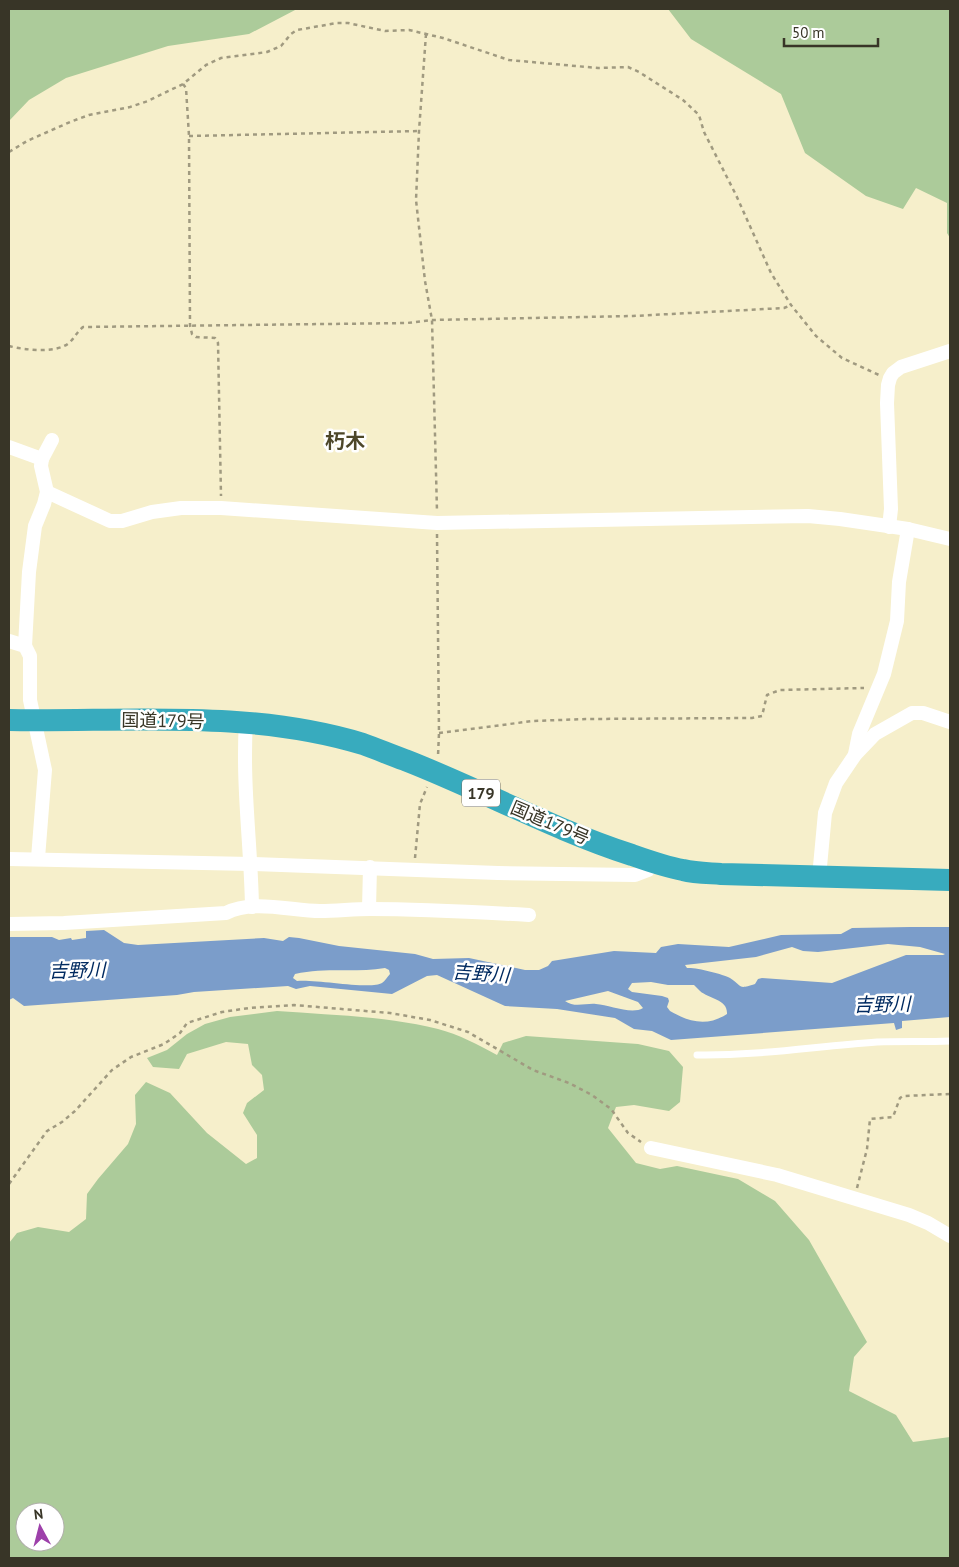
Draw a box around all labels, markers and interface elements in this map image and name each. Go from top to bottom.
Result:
scale bar [784,15,878,47]
text: 50 m [792,23,825,42]
district label: 朽木 [325,428,365,454]
street label: 国道179号 [121,708,205,733]
road number: 179 [462,780,500,806]
street label: 国道179号 [507,796,593,849]
water label: 吉野川 [48,957,108,982]
water label: 吉野川 [452,959,512,987]
water label: 吉野川 [853,991,913,1016]
north arrow [15,1502,65,1552]
text: N [33,1505,44,1524]

